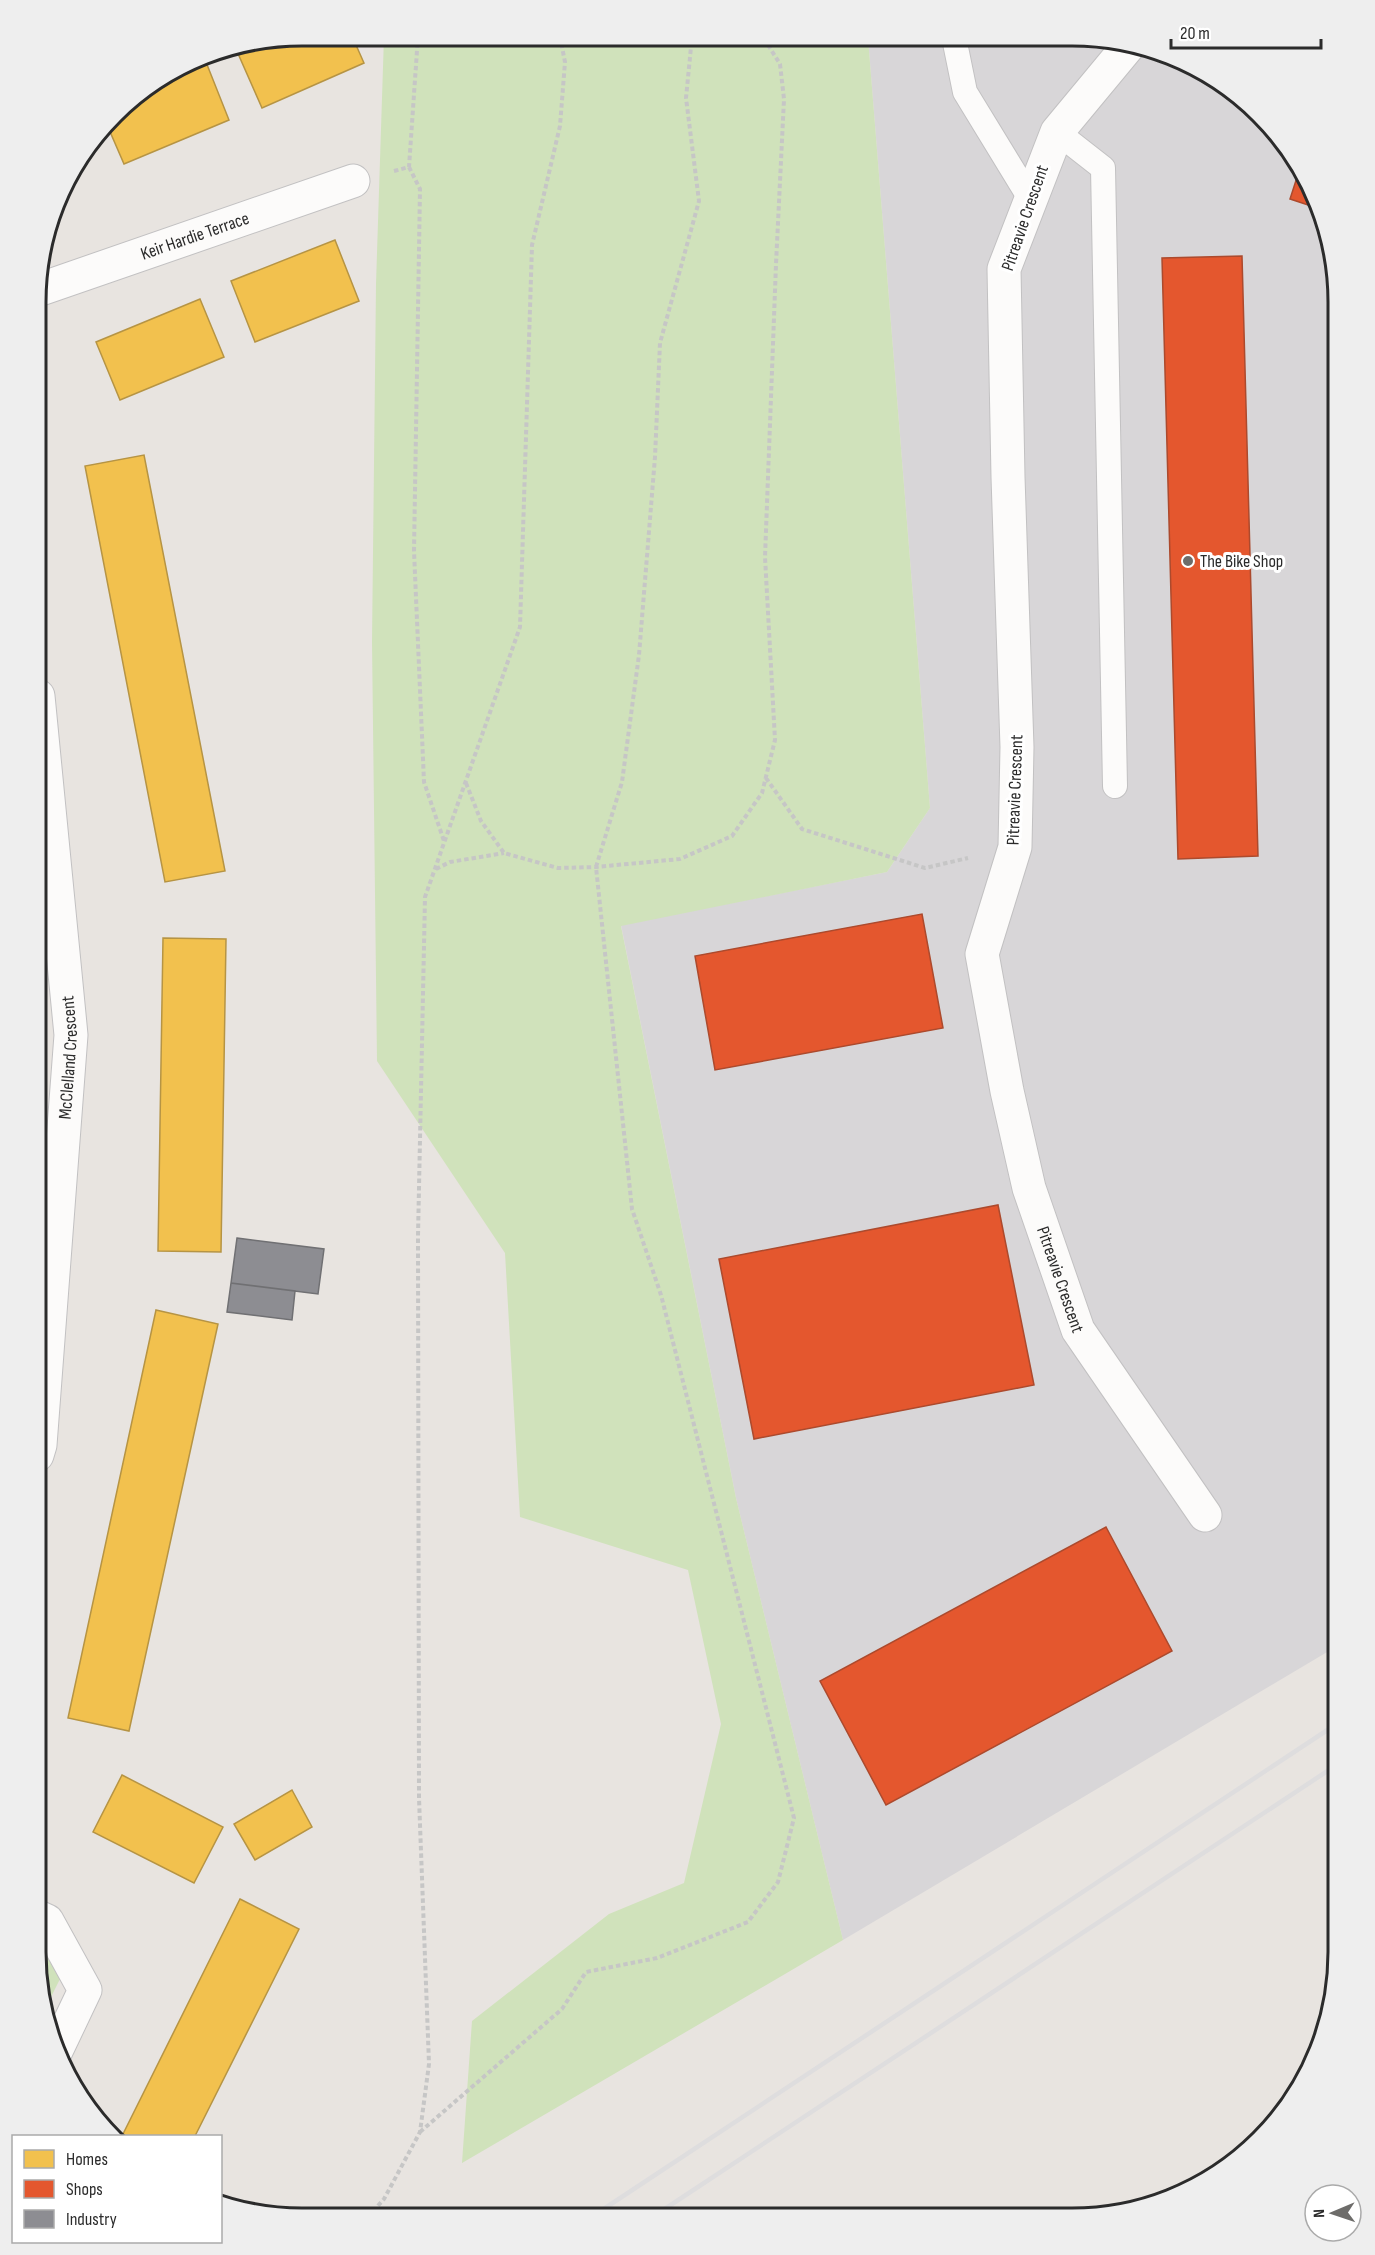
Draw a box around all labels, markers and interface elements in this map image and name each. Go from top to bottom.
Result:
scale bar [1171,12,1321,50]
text: 20 m [1180,23,1210,44]
street label: Pitreavie Crescent [997,162,1053,274]
street label: Keir Hardie Terrace [138,207,252,264]
place label: The Bike Shop [1200,551,1283,572]
marker: The Bike Shop [1181,554,1195,568]
street label: Pitreavie Crescent [1003,734,1027,846]
street label: McClelland Crescent [54,994,82,1120]
street label: Pitreavie Crescent [1033,1224,1089,1336]
legend [12,2135,222,2243]
text: Homes [66,2149,108,2170]
text: Shops [66,2179,103,2200]
north arrow [1303,2183,1363,2243]
text: Industry [66,2209,117,2230]
text: N [1310,2209,1329,2218]

